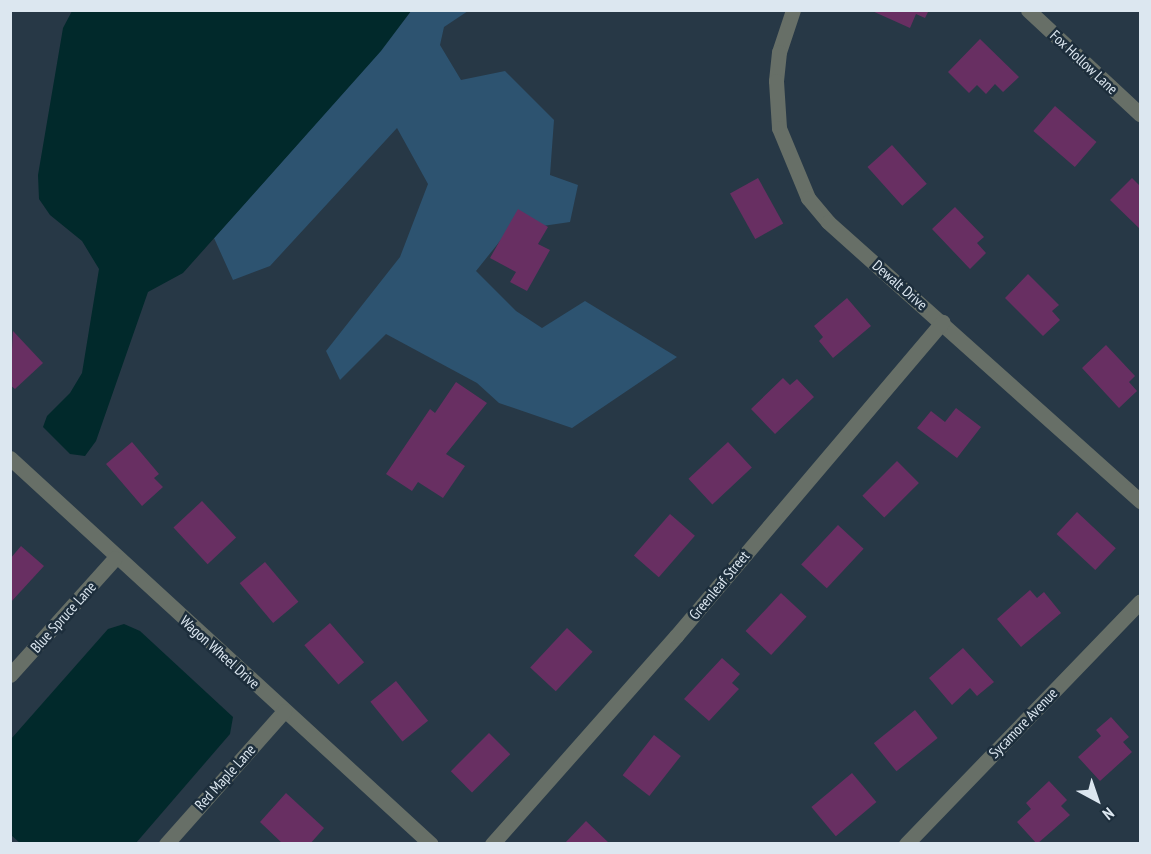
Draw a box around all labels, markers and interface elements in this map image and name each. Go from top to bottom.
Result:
street label: Fox Hollow Lane [1046,26,1122,98]
street label: Dewalt Drive [869,256,931,314]
street label: Greenleaf Street [685,547,753,623]
street label: Blue Spruce Lane [26,578,100,656]
street label: Wagon Wheel Drive [176,611,264,693]
street label: Sycamore Avenue [985,684,1061,762]
street label: Red Maple Lane [191,740,259,814]
north arrow [1067,770,1127,830]
text: N [1099,803,1118,824]

